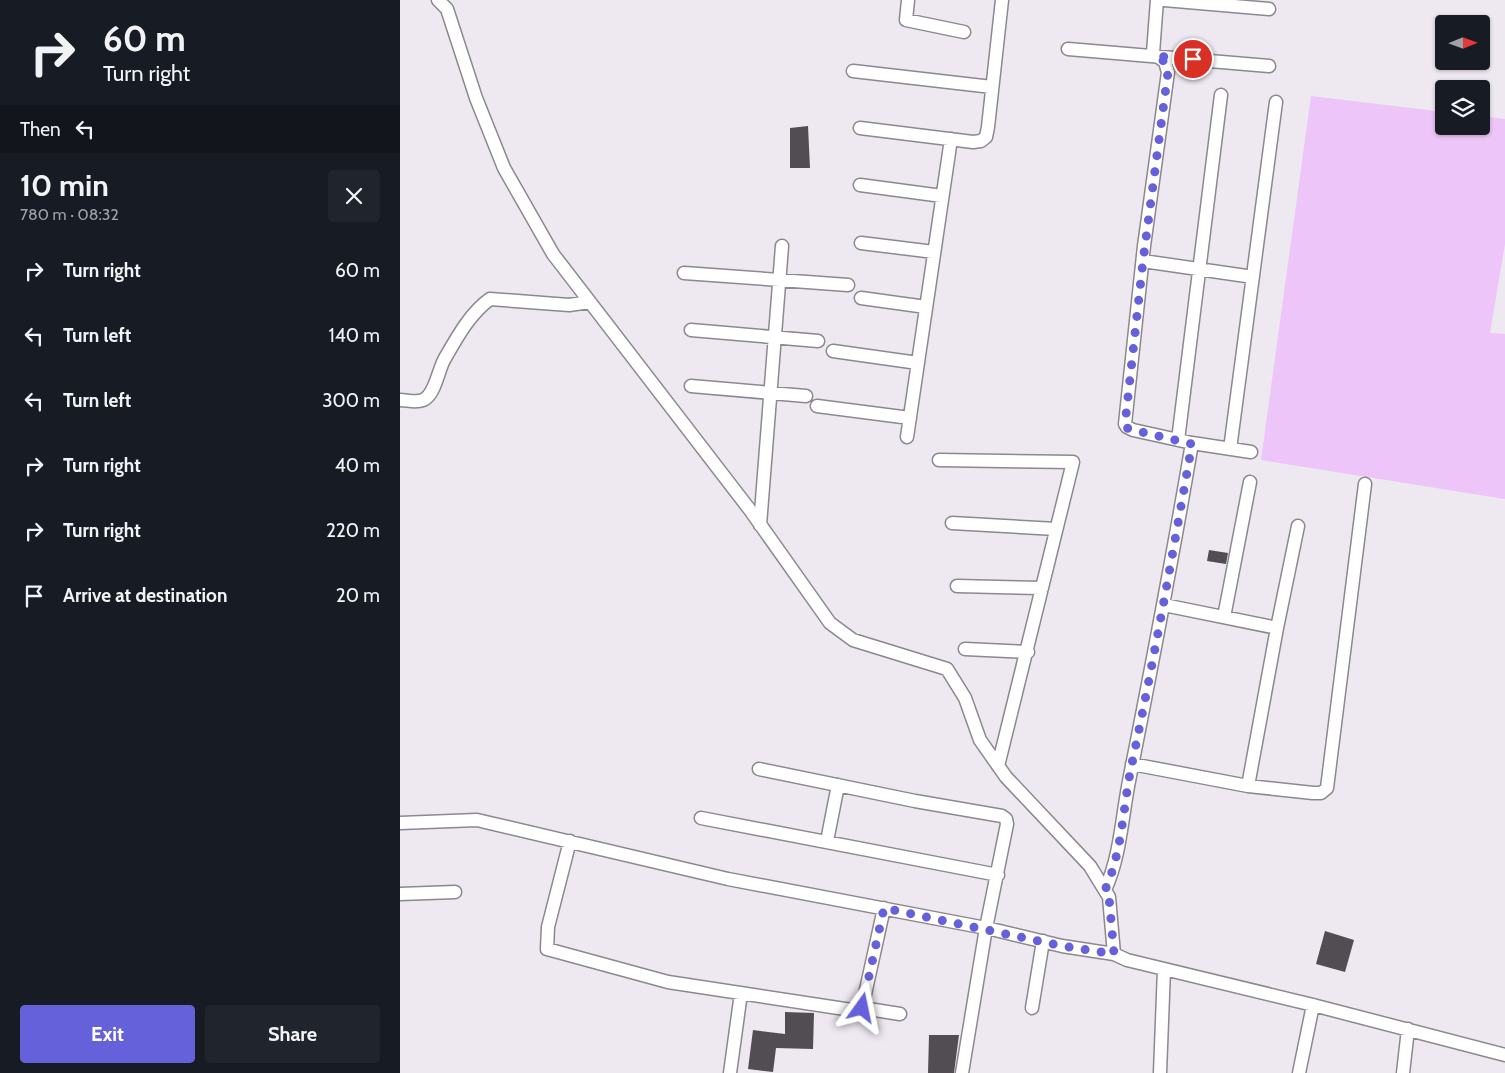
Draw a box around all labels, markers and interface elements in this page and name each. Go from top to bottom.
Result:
north arrow [1435,15,1490,70]
map controls [1435,15,1490,135]
text: 60 m [103,17,186,60]
icon: right [20,20,85,85]
pin [1172,38,1214,80]
icon: arrive [1179,45,1207,73]
text: Turn right [103,60,190,87]
button: layers [1435,80,1490,135]
icon: left [71,115,99,143]
text: Then [20,118,61,141]
text: 10 min [20,167,109,204]
button: close [328,170,380,222]
text: 780 m · 08:32 [20,205,119,224]
icon: right [20,257,48,285]
text: Turn right [63,259,141,282]
text: 60 m [335,259,380,282]
icon: left [20,322,48,350]
text: Turn left [63,324,131,347]
text: 140 m [329,324,380,347]
icon: left [20,387,48,415]
text: Turn left [63,389,131,412]
text: 300 m [322,389,380,412]
icon: right [20,452,48,480]
text: Turn right [63,454,141,477]
text: 40 m [335,454,380,477]
icon: right [20,517,48,545]
text: Turn right [63,519,141,542]
text: 220 m [326,519,380,542]
icon: arrive [20,582,48,610]
text: Arrive at destination [63,584,227,607]
text: 20 m [336,584,380,607]
position arrow [835,981,887,1033]
button: Exit [20,1005,195,1063]
button: Share [205,1005,380,1063]

